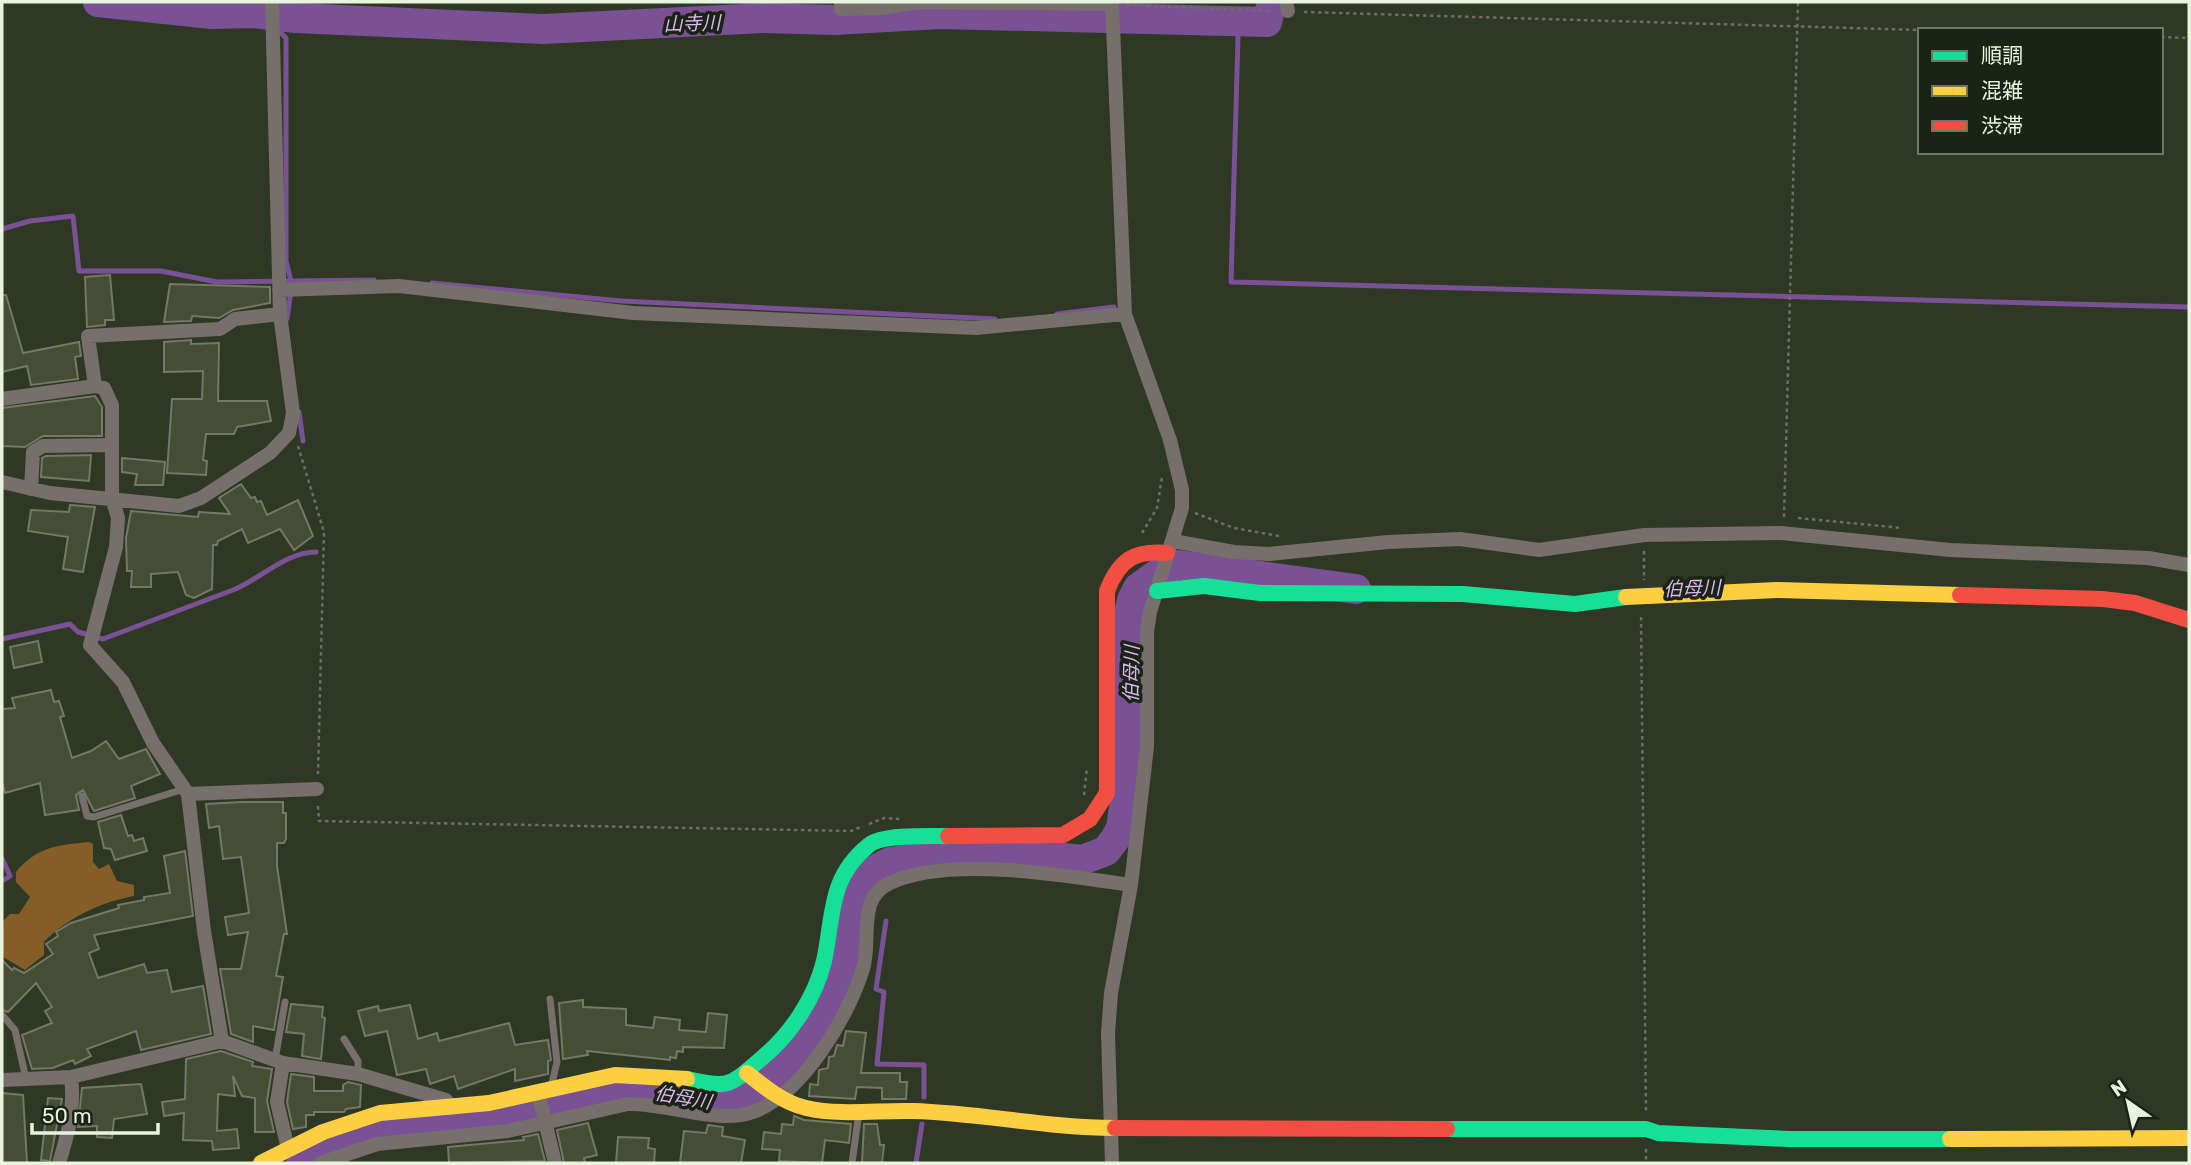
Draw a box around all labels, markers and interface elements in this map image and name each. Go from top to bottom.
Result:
water label: 山寺川 [663,11,723,36]
legend [1918,28,2163,154]
text: 順調 [1981,43,2023,68]
text: 混雑 [1981,78,2023,103]
text: 渋滞 [1981,113,2023,138]
water label: 伯母川 [1663,576,1723,601]
water label: 伯母川 [1120,643,1144,703]
north arrow [2093,1067,2163,1137]
text: N [2107,1075,2131,1102]
water label: 伯母川 [653,1081,715,1114]
scale bar [32,1092,158,1136]
text: 50 m [42,1103,92,1128]

